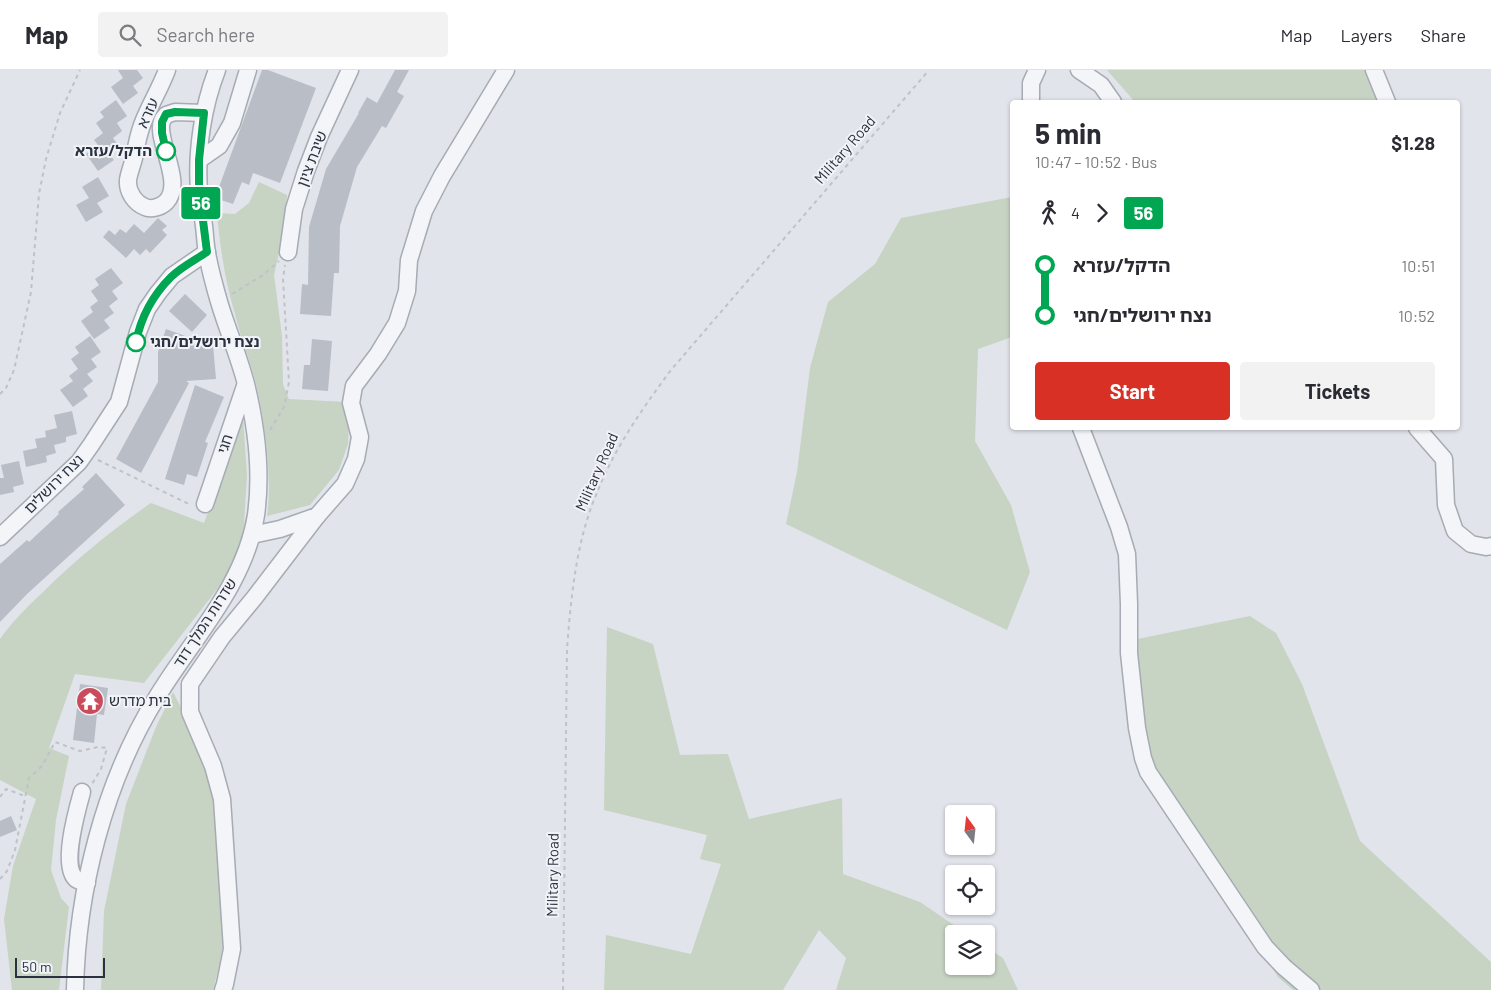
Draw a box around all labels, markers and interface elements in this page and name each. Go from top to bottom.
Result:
search box [98,12,448,57]
text: Map [25,20,68,49]
icon: search [116,21,144,49]
text: Search here [156,23,255,46]
text: Map [1280,24,1312,46]
text: Layers [1340,24,1393,46]
text: Share [1421,24,1466,46]
street label: עזרא [133,95,162,130]
street label: Military Road [810,112,879,187]
text: 5 min [1035,116,1102,150]
street label: שיבת ציון [292,128,330,189]
text: $1.28 [1391,131,1435,154]
place label: הדקל/עזרא [75,141,152,159]
marker: הדקל/עזרא [156,141,176,161]
text: 10:47 – 10:52 · Bus [1035,152,1157,171]
line badge: 56 [178,187,224,219]
text: 56 [191,192,211,214]
icon: walk [1035,199,1063,227]
icon: forward [1088,199,1116,227]
text: 56 [1134,202,1153,224]
text: 4 [1071,203,1080,222]
text: הדקל/עזרא [1073,253,1171,276]
text: 10:51 [1402,256,1435,275]
text: נצח ירושלים/חגי [1073,303,1212,326]
text: 10:52 [1398,306,1435,325]
marker: נצח ירושלים/חגי [126,332,146,352]
place label: נצח ירושלים/חגי [150,332,260,350]
button: Start [1035,362,1230,420]
button: Tickets [1240,362,1435,420]
street label: Military Road [571,430,621,514]
street label: חגי [212,432,236,456]
street label: נצח ירושלים [20,450,87,517]
street label: שדרות המלך דוד [169,574,240,670]
temple icon: בית מדרש [75,686,105,716]
place label: בית מדרש [109,691,172,709]
north arrow [945,805,995,855]
map controls [945,805,995,975]
street label: Military Road [542,833,562,917]
button: locate [945,865,995,915]
button: layers [945,925,995,975]
scale bar [15,955,105,978]
text: 50 m [22,958,51,975]

